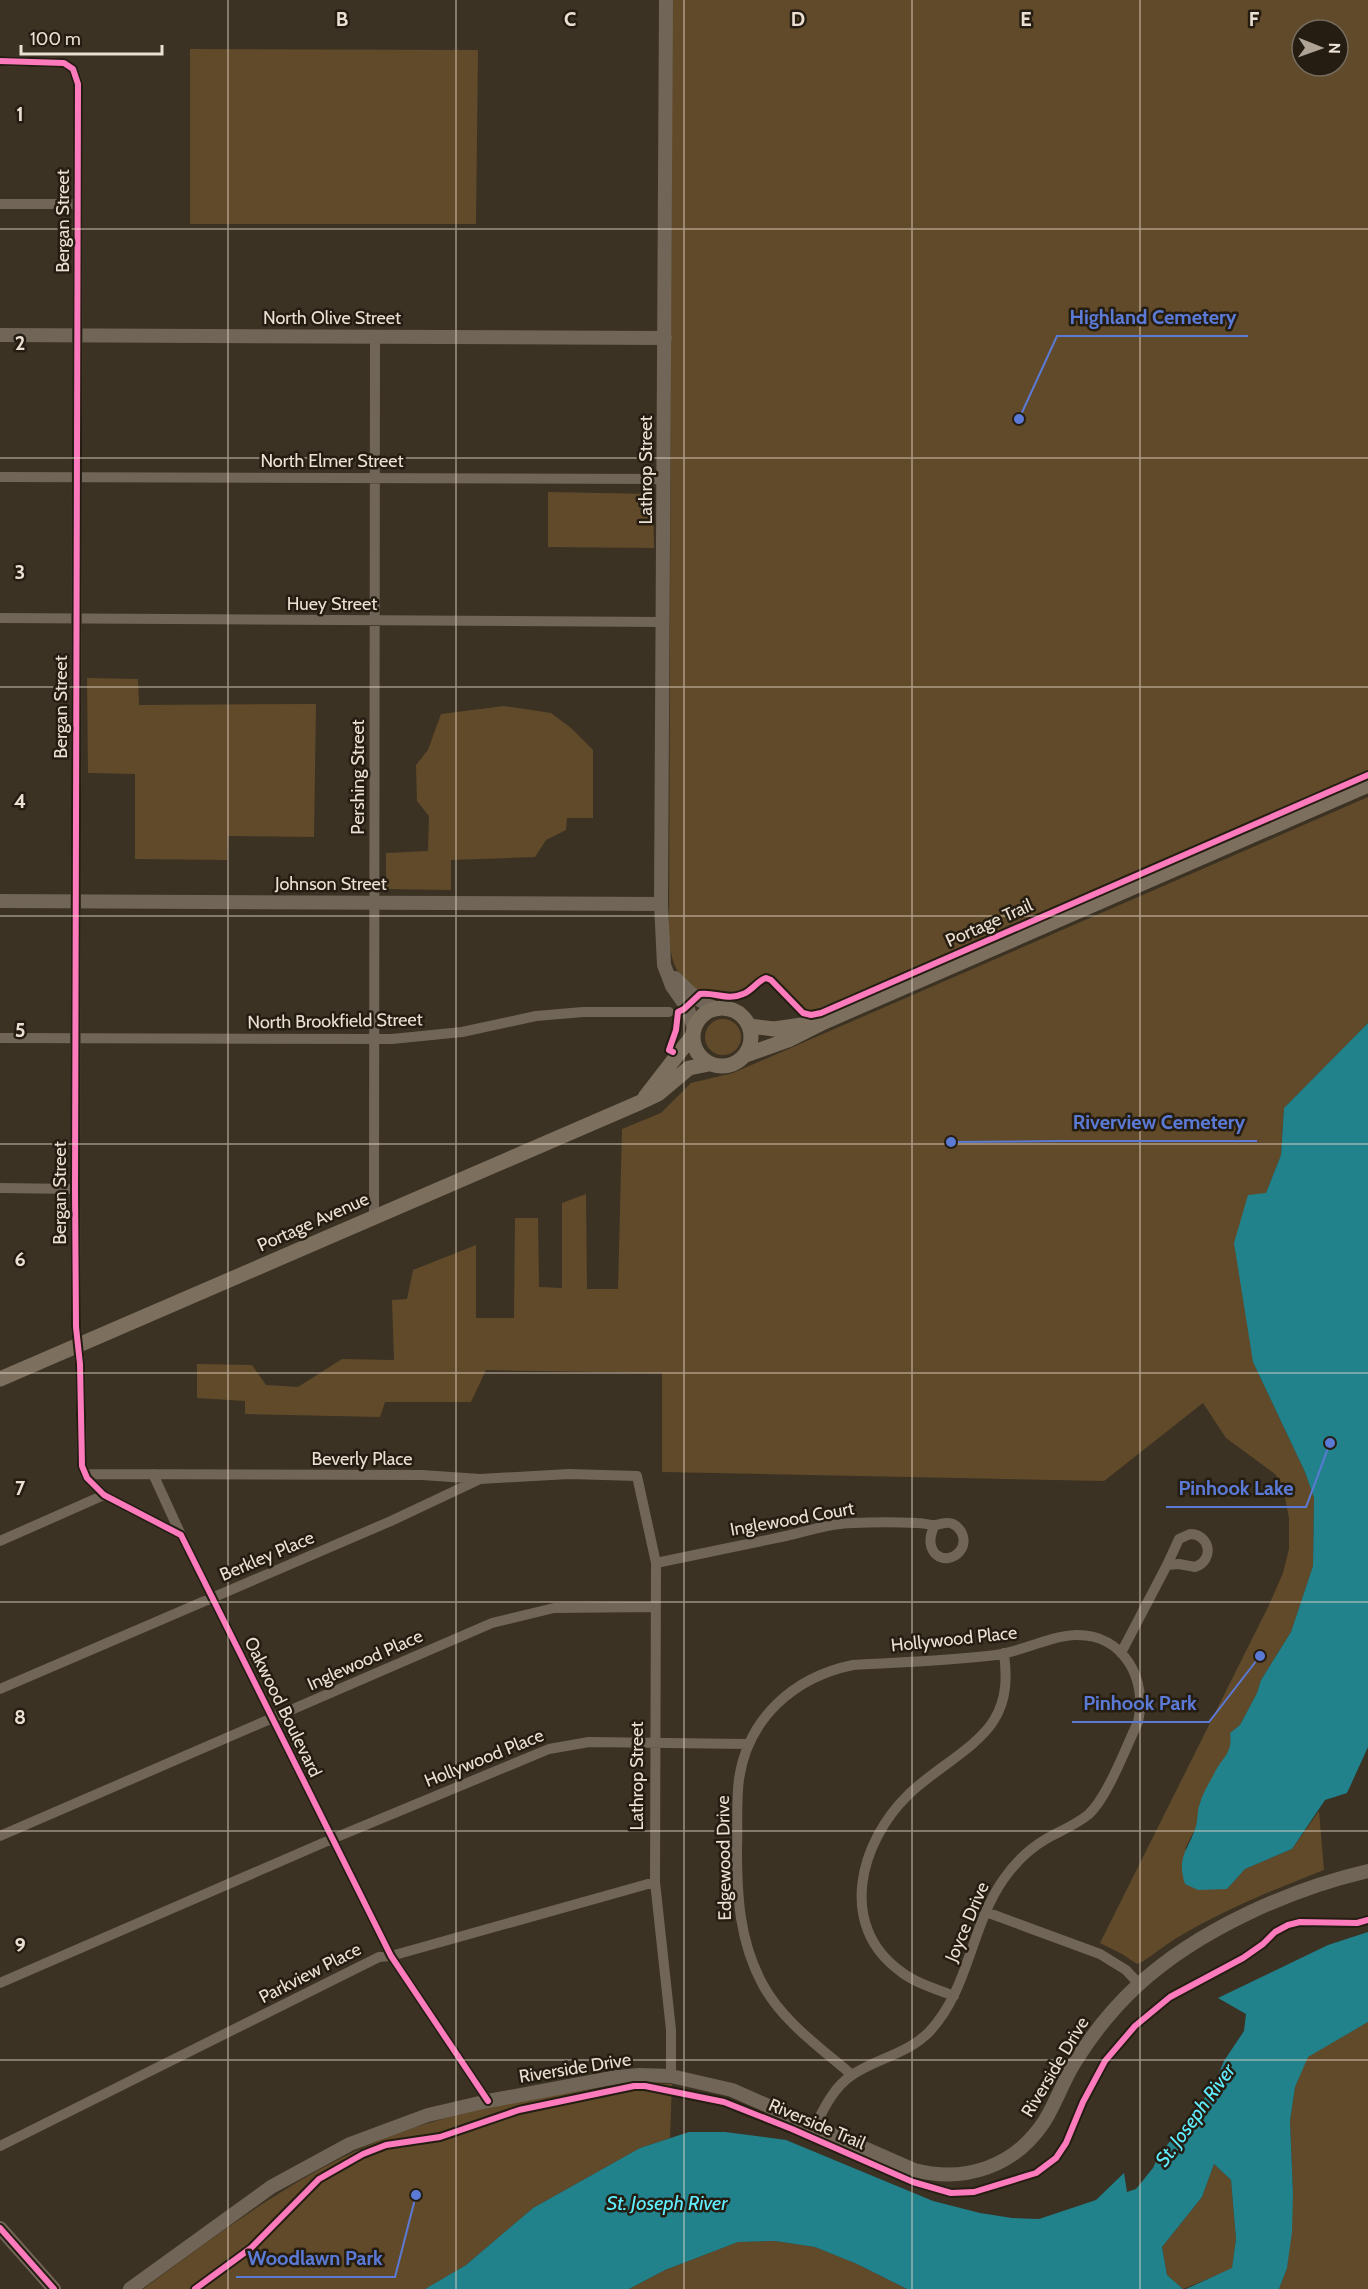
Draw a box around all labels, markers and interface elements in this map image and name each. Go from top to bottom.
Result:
text: B [336,7,348,31]
text: C [564,7,576,31]
text: D [791,7,805,31]
text: E [1020,7,1032,31]
text: F [1249,7,1260,31]
scale bar [21,18,162,56]
north arrow [1290,18,1350,78]
text: 100 m [30,28,81,50]
text: N [1325,42,1344,54]
text: 1 [16,102,24,126]
street label: Bergan Street [52,169,74,273]
callout: Highland Cemetery [1057,298,1248,336]
text: Highland Cemetery [1070,305,1237,329]
street label: North Olive Street [263,307,401,329]
text: 2 [15,331,25,355]
street label: Lathrop Street [635,416,657,525]
street label: North Elmer Street [260,450,404,472]
text: 3 [15,560,25,584]
street label: Huey Street [287,593,377,615]
street label: Bergan Street [50,655,72,759]
street label: Pershing Street [347,719,369,835]
text: 4 [14,789,26,813]
street label: Johnson Street [274,873,387,895]
street label: Portage Trail [942,894,1037,952]
street label: North Brookfield Street [247,1008,423,1034]
text: 5 [15,1018,25,1042]
callout: Riverview Cemetery [1061,1103,1257,1141]
text: Riverview Cemetery [1073,1110,1245,1134]
street label: Bergan Street [49,1141,71,1245]
street label: Portage Avenue [254,1188,372,1256]
text: 6 [14,1247,26,1271]
street label: Beverly Place [311,1448,413,1470]
callout: Pinhook Lake [1166,1469,1306,1507]
text: 7 [15,1476,26,1500]
text: Pinhook Lake [1178,1476,1294,1500]
street label: Inglewood Court [728,1497,856,1541]
street label: Berkley Place [216,1526,318,1586]
street label: Hollywood Place [890,1621,1018,1657]
street label: Inglewood Place [304,1625,426,1695]
street label: Oakwood Boulevard [239,1633,327,1781]
callout: Pinhook Park [1072,1684,1209,1722]
text: Pinhook Park [1083,1691,1197,1715]
text: 8 [14,1705,26,1729]
street label: Lathrop Street [626,1722,648,1831]
street label: Hollywood Place [421,1724,547,1792]
street label: Edgewood Drive [712,1795,736,1921]
street label: Joyce Drive [940,1879,994,1966]
text: 9 [14,1933,26,1957]
street label: Parkview Place [255,1938,365,2008]
street label: Riverside Drive [1016,2013,1094,2121]
street label: Riverside Drive [517,2048,633,2088]
water label: St. Joseph River [1150,2058,1241,2171]
street label: Riverside Trail [765,2094,869,2155]
water label: St. Joseph River [607,2191,728,2215]
callout: Woodlawn Park [236,2239,395,2277]
text: Woodlawn Park [247,2246,383,2270]

